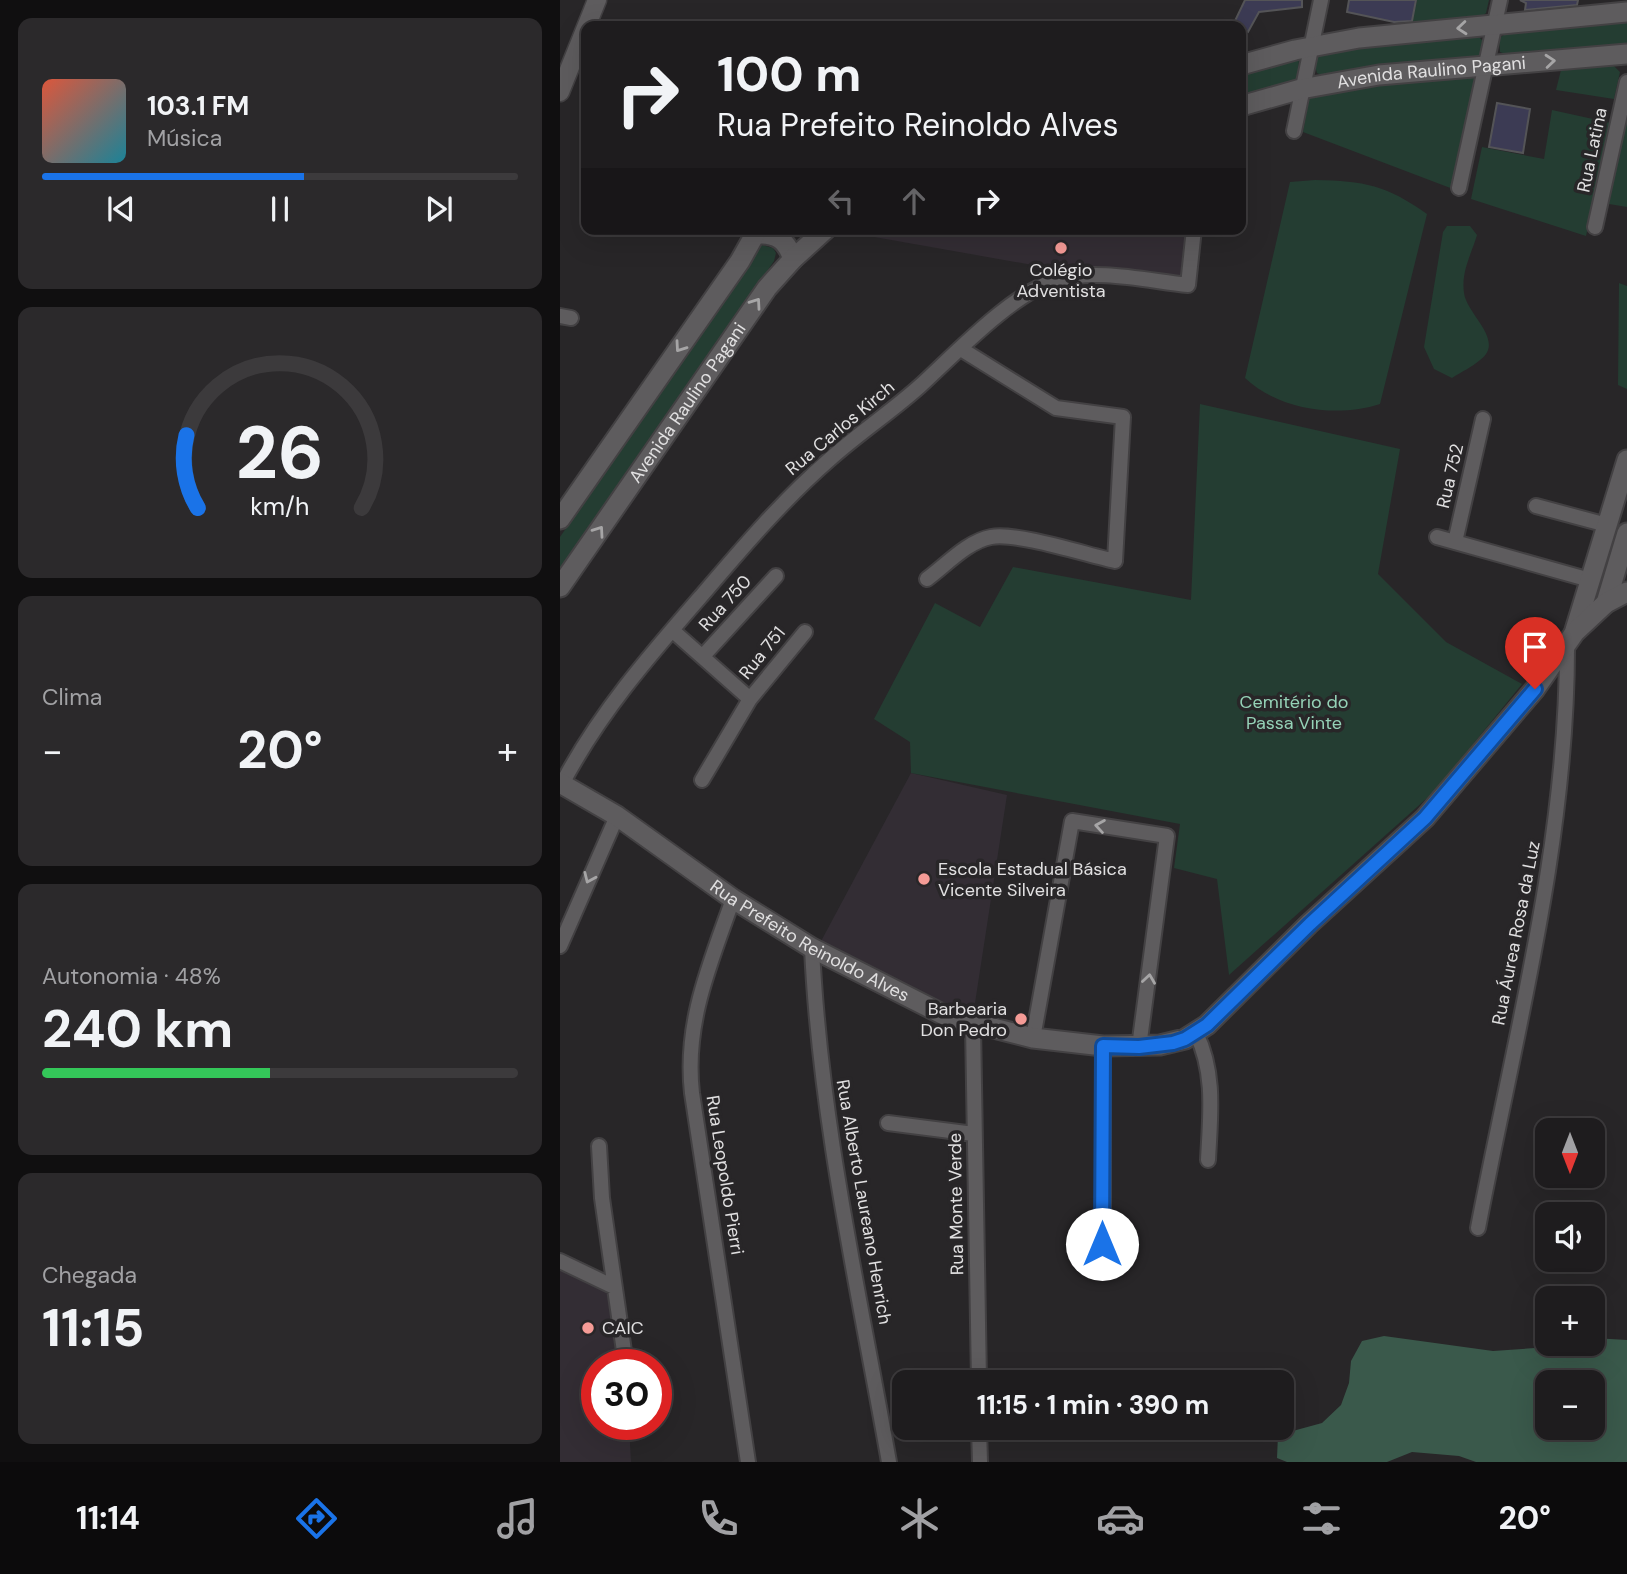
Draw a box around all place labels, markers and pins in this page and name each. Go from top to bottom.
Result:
marker: Colégio Adventista [1053,240,1069,256]
place label: Colégio Adventista [1016,258,1106,303]
pin [1505,617,1565,689]
place label: Escola Estadual Básica Vicente Silveira [938,857,1127,902]
marker: Escola Estadual Básica Vicente Silveira [916,871,932,887]
place label: Barbearia Don Pedro [920,997,1007,1042]
marker: Barbearia Don Pedro [1013,1011,1029,1027]
place label: CAIC [602,1316,644,1340]
marker: CAIC [580,1320,596,1336]

